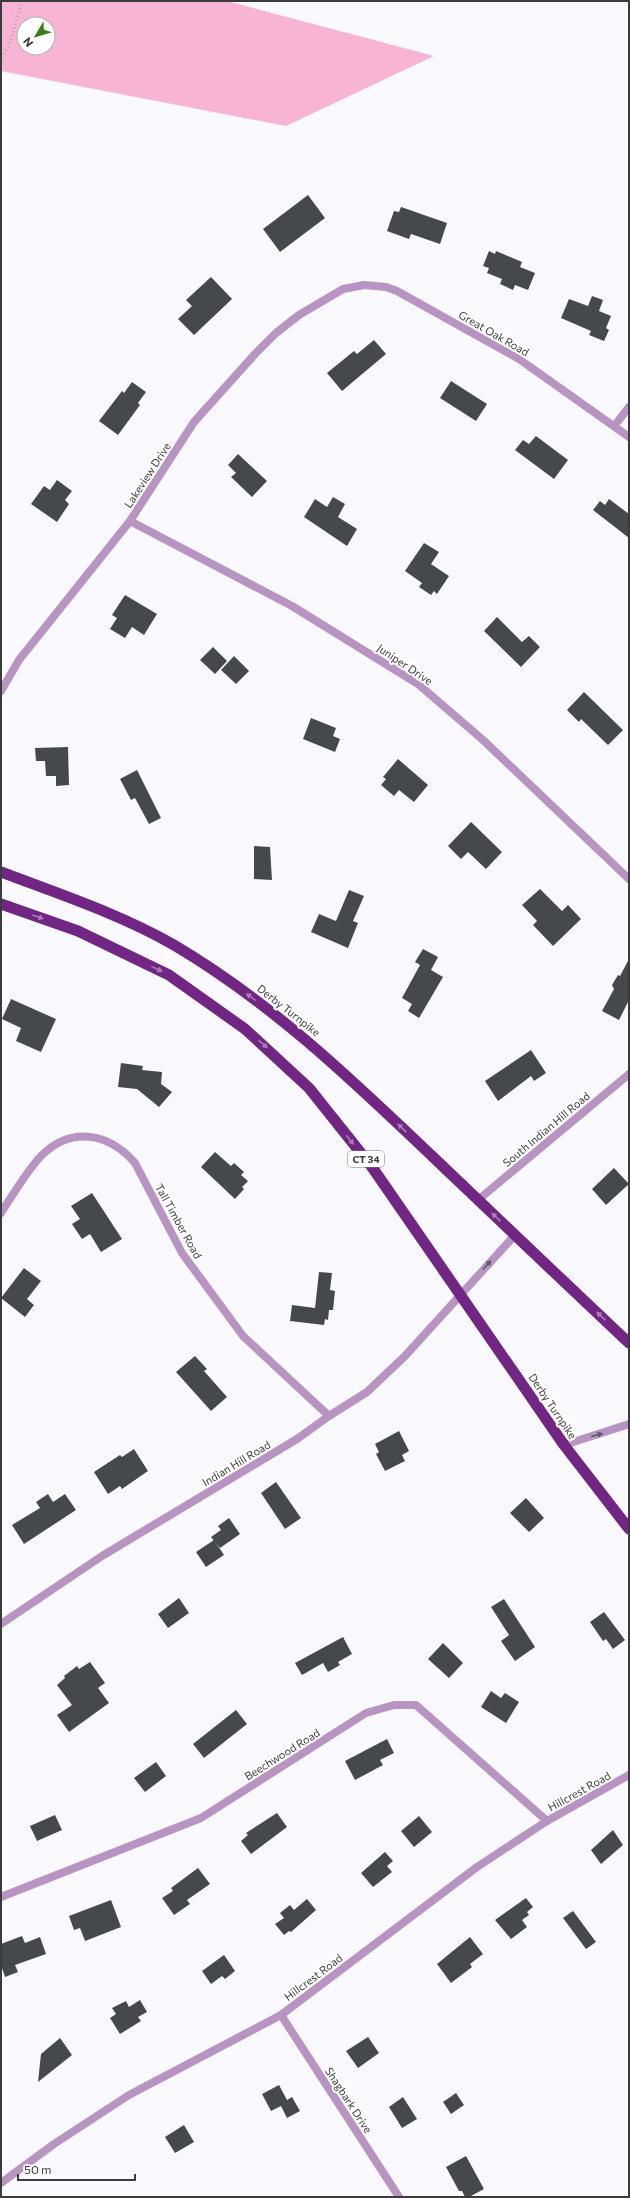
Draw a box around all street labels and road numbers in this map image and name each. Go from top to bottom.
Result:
street label: Great Oak Road [457,308,531,358]
street label: Lakeview Drive [121,440,173,510]
street label: Juniper Drive [374,641,435,688]
street label: Derby Turnpike [255,981,323,1039]
street label: South Indian Hill Road [500,1089,592,1169]
road number: CT 34 [348,1151,384,1167]
street label: Tall Timber Road [153,1181,205,1261]
street label: Derby Turnpike [526,1371,580,1441]
street label: Indian Hill Road [200,1438,272,1488]
street label: Beechwood Road [242,1726,322,1782]
street label: Hillcrest Road [546,1768,612,1814]
street label: Hillcrest Road [281,1951,345,2003]
street label: Shagbark Drive [323,2065,375,2135]

